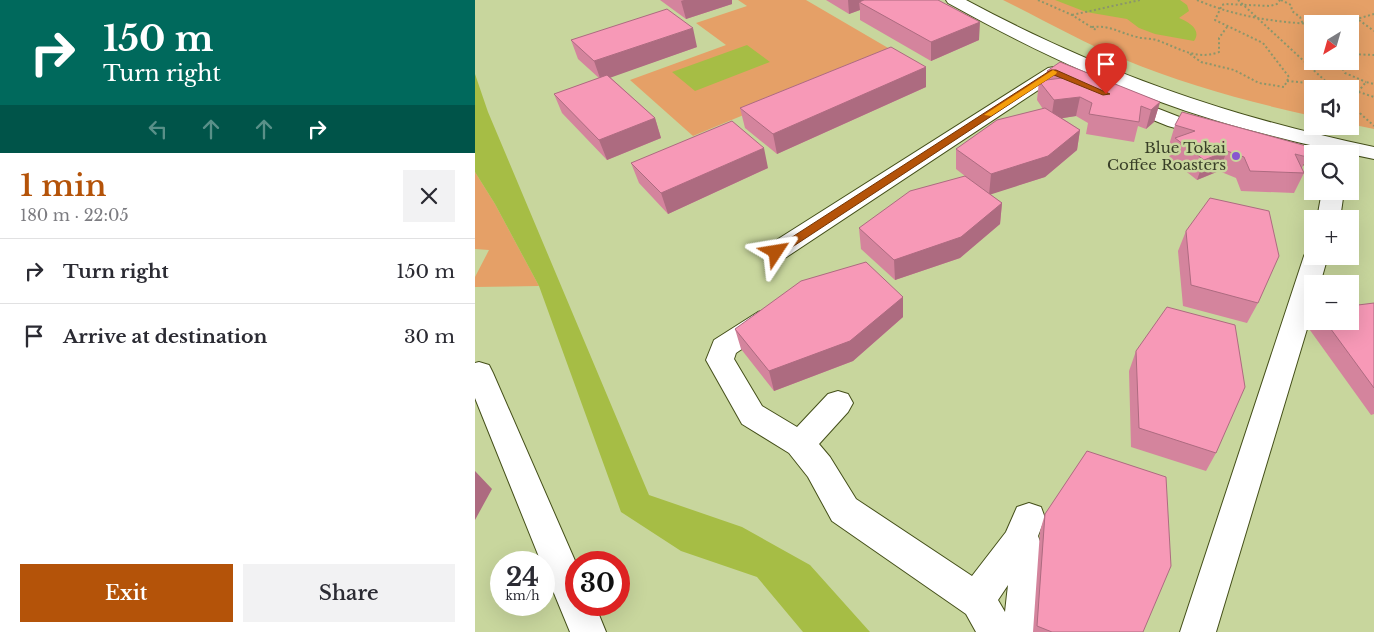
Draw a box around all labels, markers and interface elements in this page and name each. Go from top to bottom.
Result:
north arrow [1304,15,1359,70]
map controls [1304,15,1359,330]
text: 150 m [103,17,214,60]
icon: right [20,20,85,85]
pin [1085,43,1127,94]
icon: arrive [1092,50,1120,78]
text: Turn right [103,60,221,87]
button: sound [1304,80,1359,135]
icon: left [144,115,172,143]
icon: ahead [197,115,225,143]
icon: ahead [250,115,278,143]
icon: right [303,115,331,143]
place label: Blue Tokai Coffee Roasters [1107,138,1226,174]
button: search [1304,145,1359,200]
marker: Blue Tokai Coffee Roasters [1230,150,1242,162]
text: 1 min [20,167,106,204]
button: close [403,170,455,222]
text: 180 m · 22:05 [20,205,129,225]
button: + [1304,210,1359,265]
position arrow [749,225,801,277]
icon: right [20,257,48,285]
text: Turn right [63,260,169,283]
text: 150 m [396,260,455,283]
button: − [1304,275,1359,330]
icon: arrive [20,322,48,350]
text: Arrive at destination [63,325,267,348]
text: 30 m [404,325,455,348]
speed limit sign: 30 [565,551,630,616]
text: 24 [506,562,539,593]
button: Exit [20,564,233,622]
button: Share [243,564,455,622]
text: km/h [505,588,540,603]

